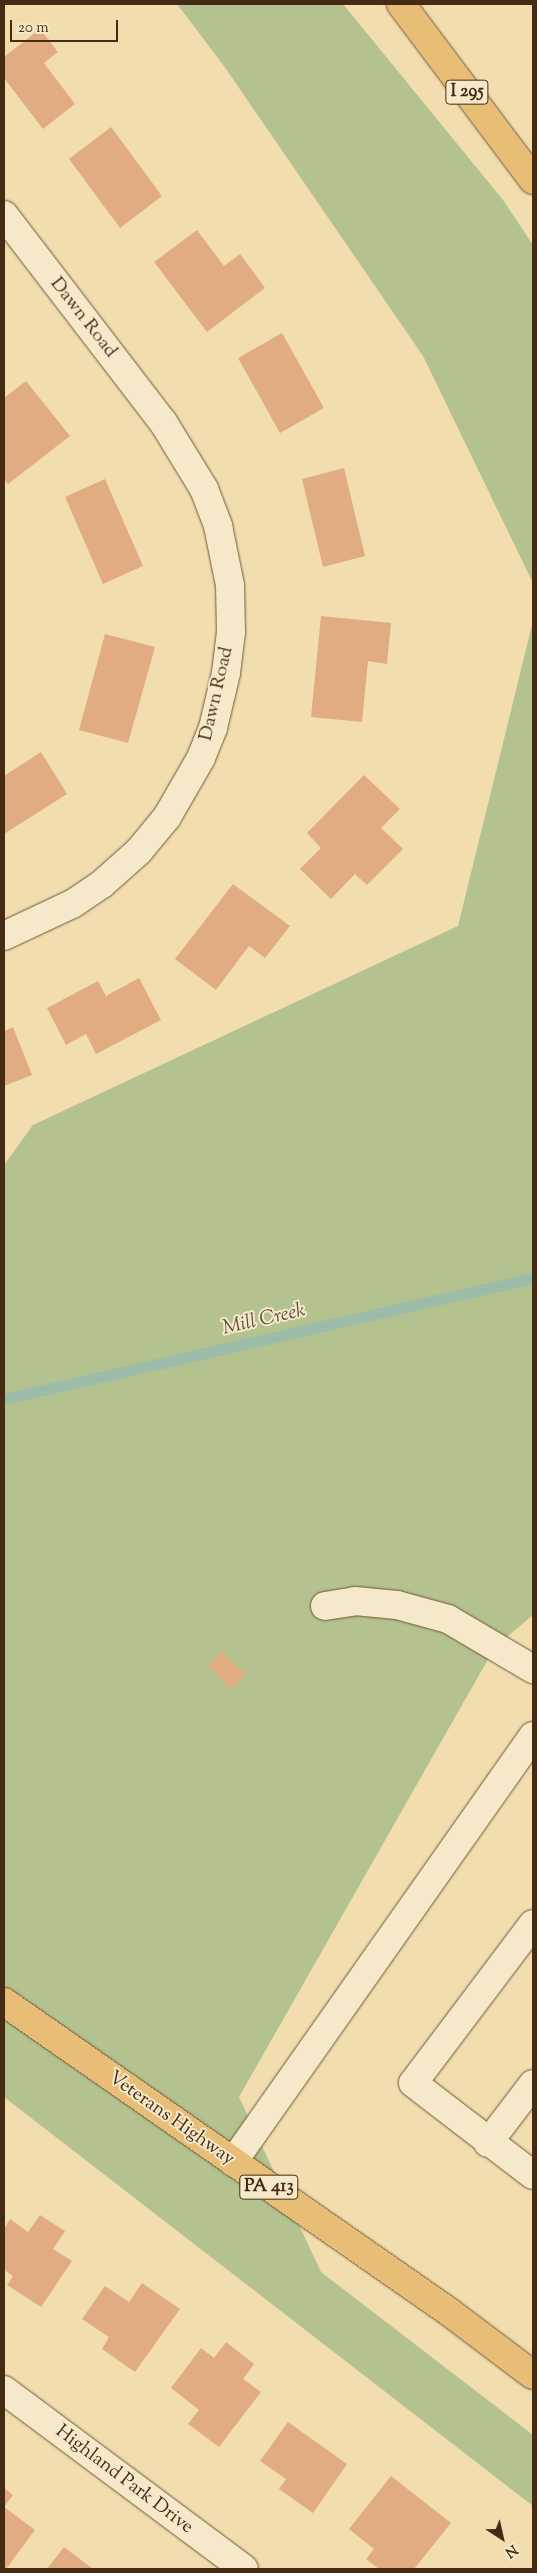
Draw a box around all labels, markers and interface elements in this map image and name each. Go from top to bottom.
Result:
scale bar [12,10,120,42]
text: 20 m [18,18,49,39]
road number: I 295 [444,76,490,108]
street label: Dawn Road [45,273,121,363]
street label: Dawn Road [195,645,239,743]
water label: Mill Creek [220,1299,308,1341]
street label: Veterans Highway [103,2067,239,2171]
road number: PA 413 [239,2172,299,2202]
street label: Highland Park Drive [51,2421,197,2539]
north arrow [477,2513,527,2563]
text: N [500,2539,521,2562]

